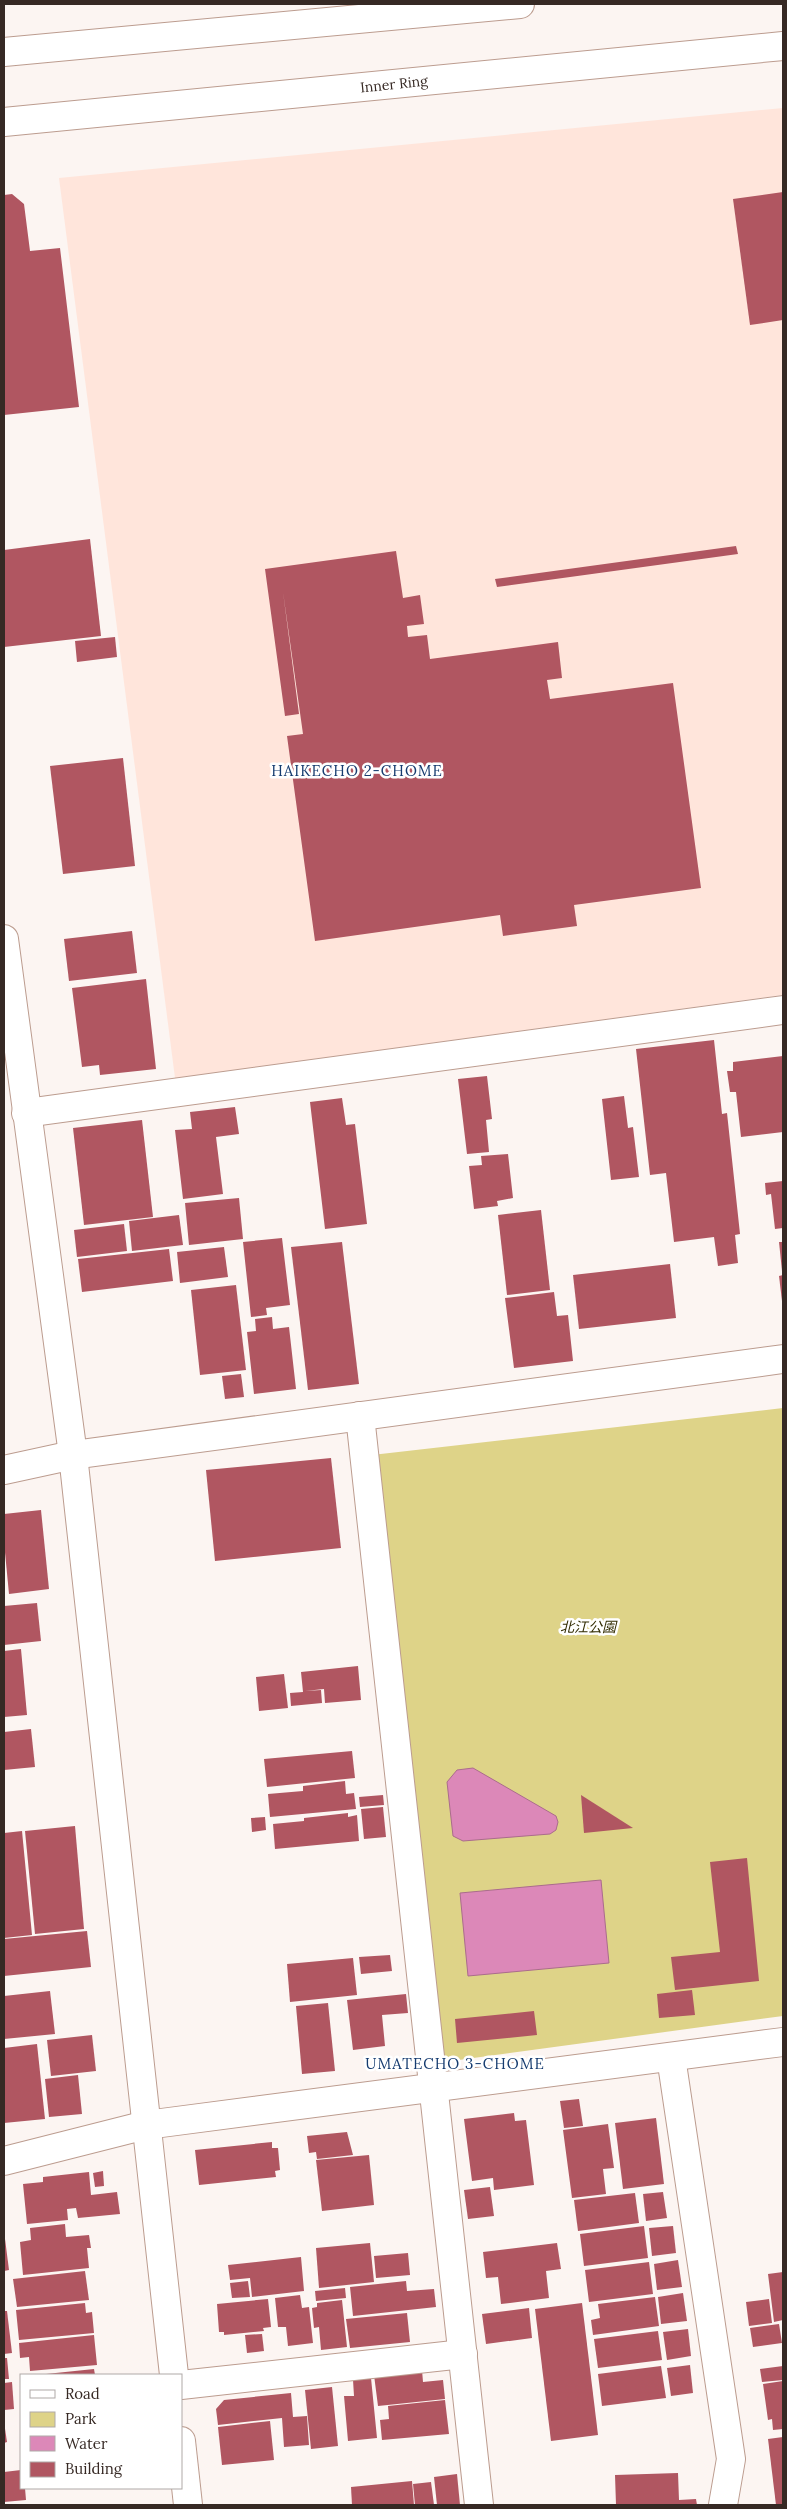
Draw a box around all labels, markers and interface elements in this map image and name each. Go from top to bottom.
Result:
street label: Inner Ring [359,71,429,96]
district label: HAIKECHO 2-CHOME [271,761,443,780]
park label: 北江公園 [560,1618,618,1636]
district label: UMATECHO 3-CHOME [365,2054,545,2073]
legend [20,2374,182,2489]
text: Road [65,2384,100,2403]
text: Park [65,2409,96,2428]
text: Water [65,2434,108,2453]
text: Building [65,2459,123,2478]

